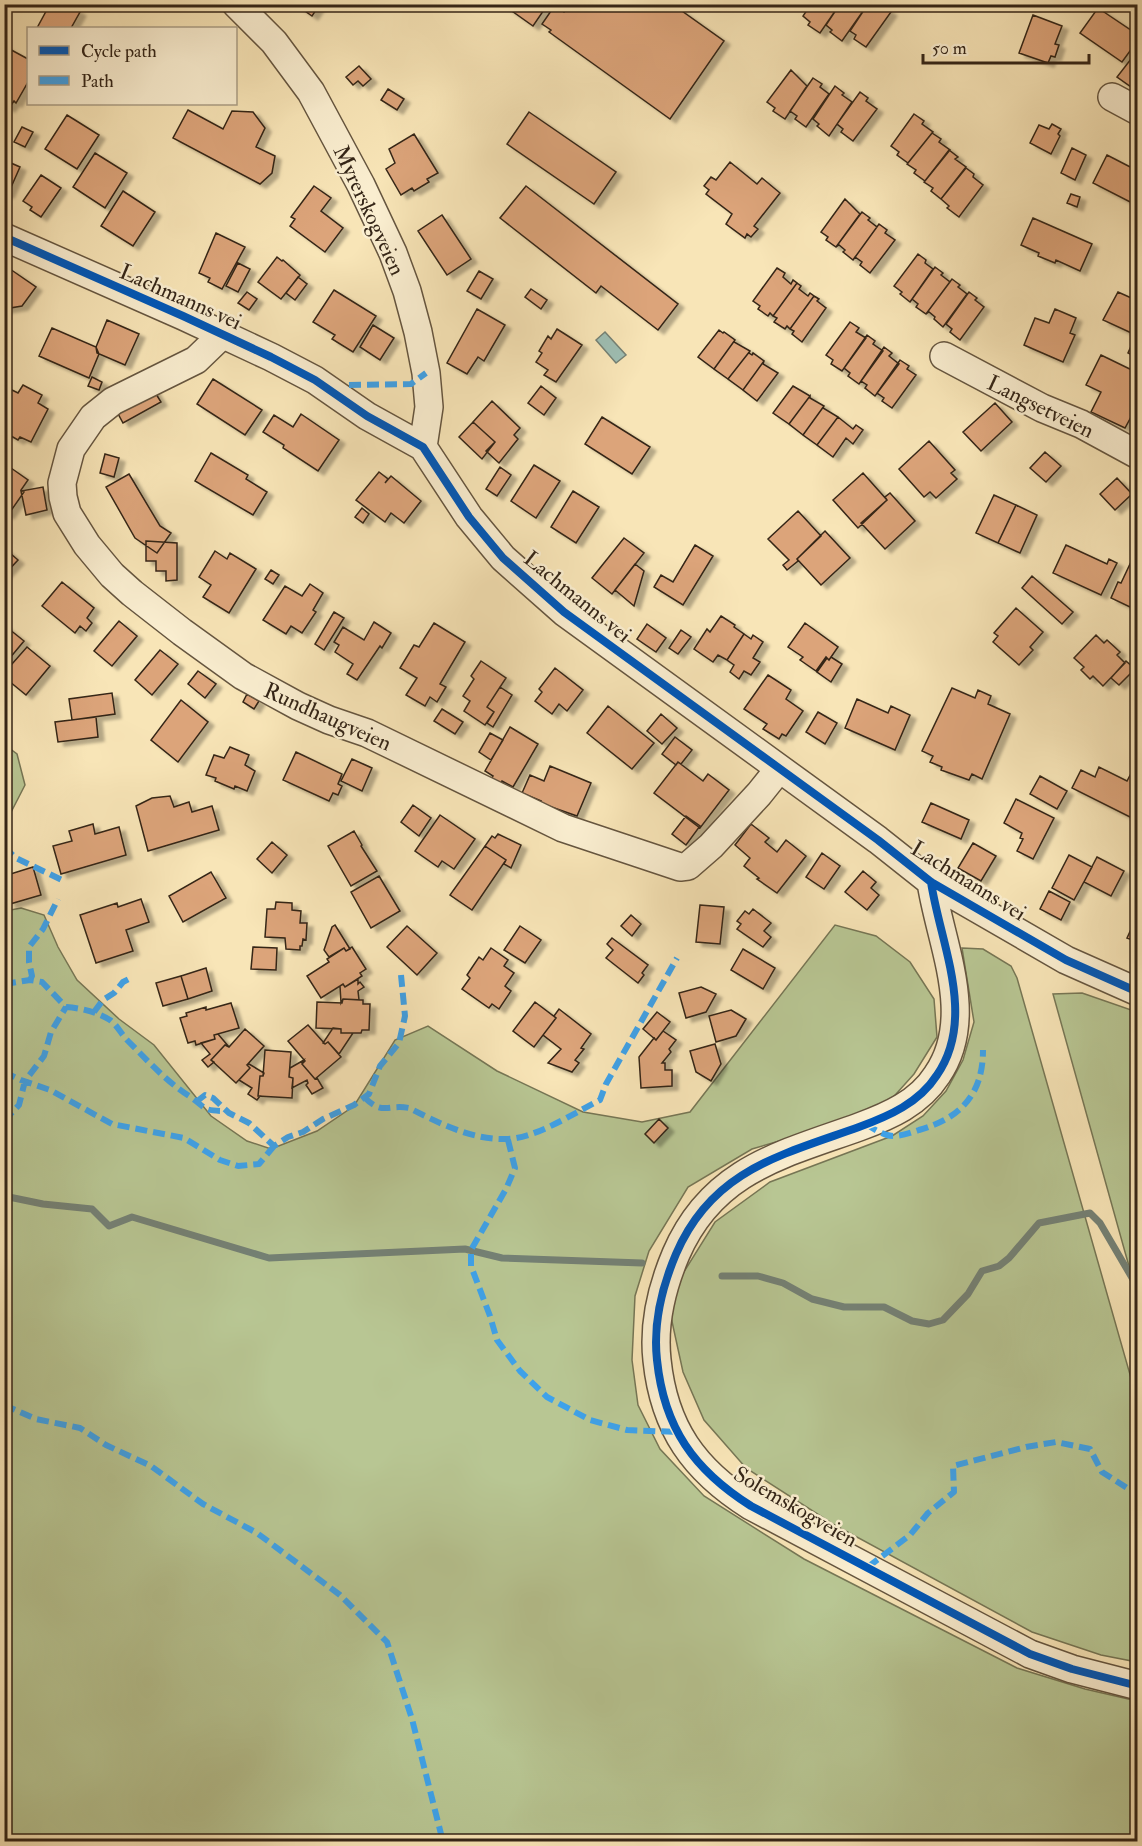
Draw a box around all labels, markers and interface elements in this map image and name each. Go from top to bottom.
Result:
legend [27,27,237,105]
scale bar [923,27,1090,65]
text: 50 m [932,37,967,60]
text: Cycle path [81,40,157,63]
text: Path [81,70,114,93]
street label: Myrerskogveien [327,141,411,280]
street label: Lachmanns vei [115,258,246,336]
street label: Langsetveien [982,369,1099,445]
street label: Lachmanns vei [518,545,637,649]
street label: Rundhaugveien [259,676,396,758]
street label: Lachmanns vei [906,834,1031,927]
street label: Solemskogveien [728,1460,863,1554]

